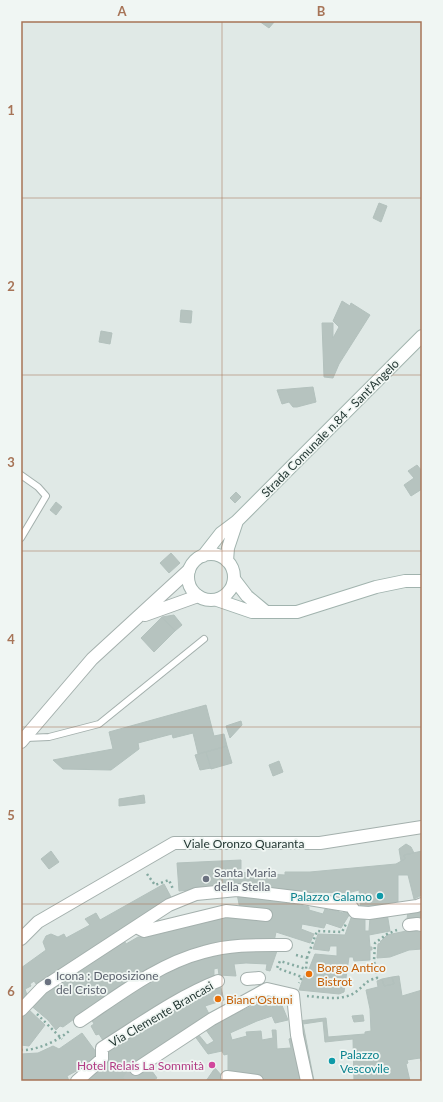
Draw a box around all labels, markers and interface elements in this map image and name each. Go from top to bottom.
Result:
text: A [116,3,127,19]
text: B [317,3,326,19]
text: 1 [7,102,15,118]
text: 2 [7,278,15,294]
street label: Strada Comunale n.84 - Sant'Angelo [258,356,402,500]
text: 3 [7,454,15,470]
text: 4 [7,631,15,647]
text: 5 [7,807,15,823]
street label: Viale Oronzo Quaranta [184,836,304,851]
place label: Santa Maria della Stella [214,865,277,894]
marker: Santa Maria della Stella [201,874,211,884]
place label: Palazzo Calamo [290,889,372,904]
marker: Palazzo Calamo [375,891,385,901]
place label: Borgo Antico Bistrot [317,960,386,989]
place label: Icona : Deposizione del Cristo [56,968,159,997]
marker: Borgo Antico Bistrot [304,969,314,979]
marker: Icona : Deposizione del Cristo [43,977,53,987]
street label: Via Clemente Brancasi [106,978,216,1050]
text: 6 [7,983,15,999]
place label: Bianc'Ostuni [226,992,293,1007]
marker: Bianc'Ostuni [213,994,223,1004]
place label: Palazzo Vescovile [340,1047,389,1076]
marker: Palazzo Vescovile [327,1056,337,1066]
place label: Hotel Relais La Sommità [77,1058,204,1073]
marker: Hotel Relais La Sommità [207,1060,217,1070]

